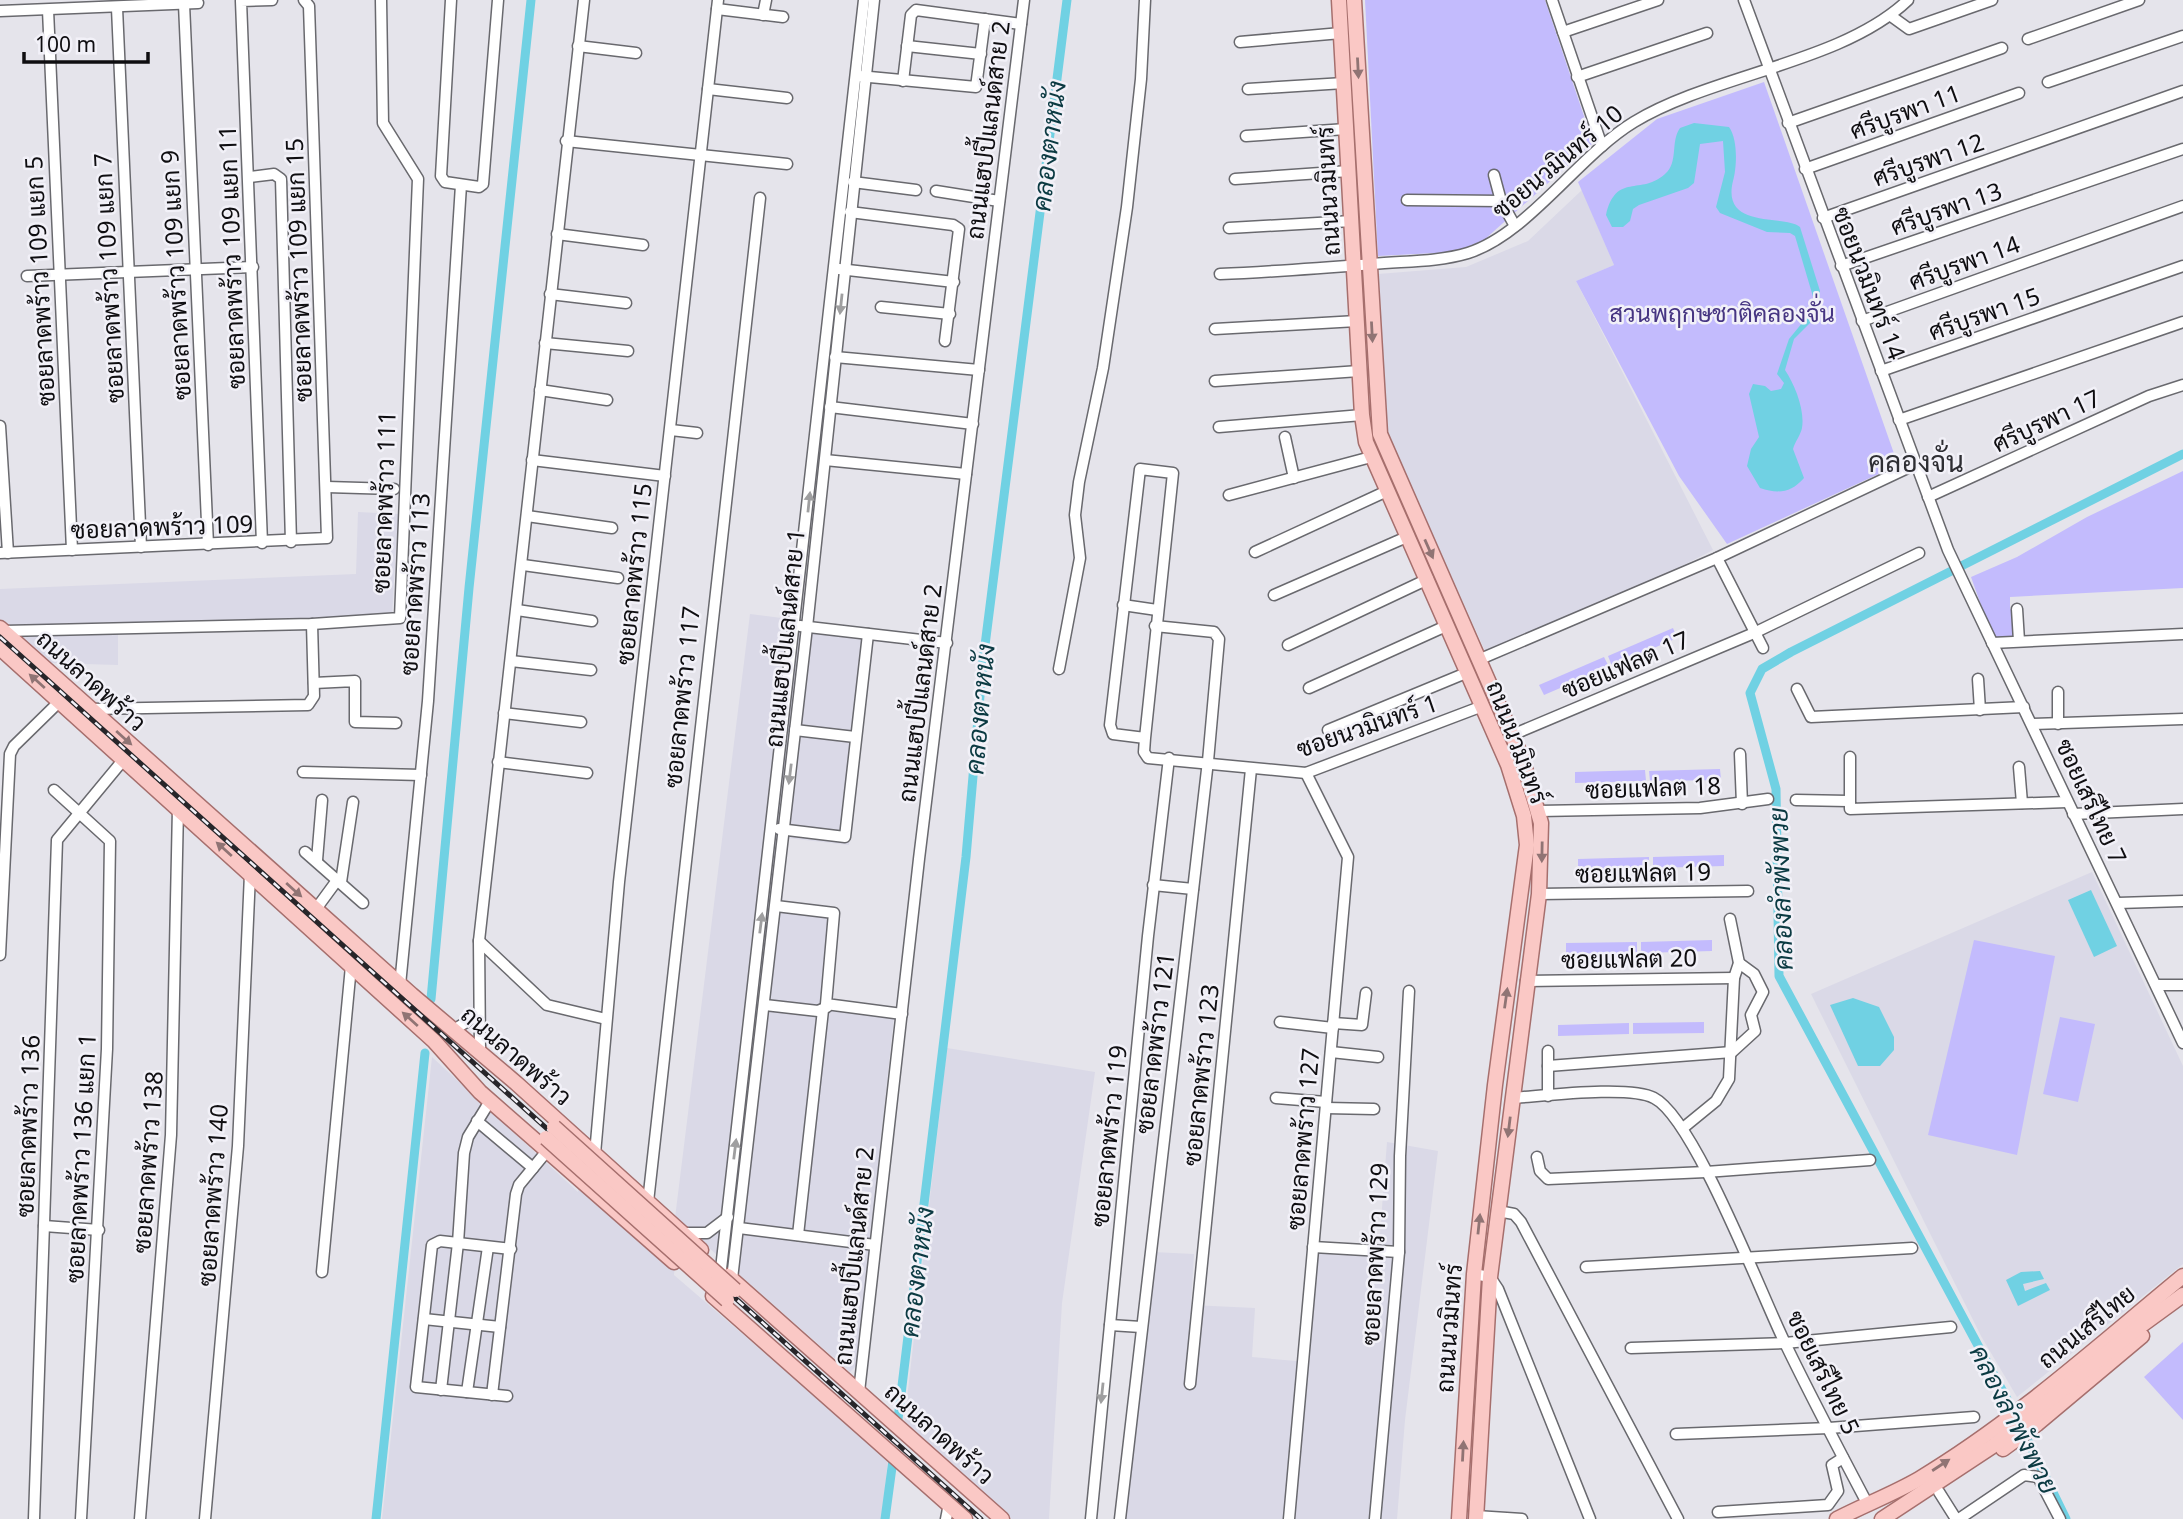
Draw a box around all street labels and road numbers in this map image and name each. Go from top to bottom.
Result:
street label: ถนนแฮปปี้แลนด์สาย 2 [953,18,1017,241]
street label: ศรีบูรพา 11 [1845,76,1966,148]
street label: ซอยนวมินทร์ 10 [1485,97,1629,225]
street label: ซอยลาดพร้าว 109 แยก 11 [210,125,252,389]
street label: ถนนนวมินทร์ [1307,125,1347,257]
street label: ศรีบูรพา 12 [1868,125,1989,195]
street label: ซอยลาดพร้าว 109 แยก 15 [277,138,319,402]
street label: ซอยลาดพร้าว 109 แยก 9 [152,149,198,401]
street label: ซอยลาดพร้าว 109 แยก 7 [85,152,131,404]
street label: ซอยลาดพร้าว 109 แยก 5 [16,155,62,407]
street label: ศรีบูรพา 13 [1886,174,2007,244]
street label: ซอยนวมินทร์ 14 [1826,202,1914,364]
street label: ศรีบูรพา 14 [1904,227,2025,299]
street label: ศรีบูรพา 15 [1924,279,2045,349]
street label: ศรีบูรพา 17 [1987,381,2106,461]
street label: ซอยลาดพร้าว 111 [363,410,403,594]
street label: ซอยลาดพร้าว 115 [607,481,659,667]
street label: ซอยลาดพร้าว 113 [391,492,437,676]
street label: ซอยลาดพร้าว 109 [70,506,254,546]
street label: ถนนแฮปปี้แลนด์สาย 1 [752,526,812,749]
street label: ถนนแฮปปี้แลนด์สาย 2 [885,581,949,804]
street label: ซอยลาดพร้าว 117 [655,604,707,790]
street label: ถนนลาดพร้าว [30,622,154,738]
street label: ซอยแฟลต 17 [1556,622,1694,706]
street label: ถนนนวมินทร์ [1479,676,1557,808]
street label: ซอยนวมินทร์ 1 [1292,685,1442,765]
street label: ซอยเสรีไทย 7 [2049,733,2135,869]
street label: ซอยแฟลต 18 [1584,768,1722,806]
street label: ซอยแฟลต 19 [1575,854,1711,890]
street label: ซอยแฟลต 20 [1561,940,1697,976]
street label: ซอยลาดพร้าว 121 [1126,950,1182,1136]
street label: ซอยลาดพร้าว 123 [1174,982,1226,1168]
street label: ถนนลาดพร้าว [454,998,580,1112]
street label: ซอยลาดพร้าว 136 แยก 1 [57,1032,103,1284]
street label: ซอยลาดพร้าว 136 [7,1034,47,1218]
street label: ซอยลาดพร้าว 119 [1082,1043,1134,1229]
street label: ซอยลาดพร้าว 127 [1278,1047,1326,1231]
street label: ซอยลาดพร้าว 138 [124,1070,170,1254]
street label: ซอยลาดพร้าว 140 [189,1103,235,1287]
street label: ถนนแฮปปี้แลนด์สาย 2 [821,1144,881,1367]
street label: ซอยลาดพร้าว 129 [1353,1162,1395,1346]
street label: ถนนนวมินทร์ [1427,1262,1469,1394]
street label: ถนนเสรีไทย [2030,1277,2142,1375]
street label: ซอยเสรีไทย 5 [1780,1304,1868,1440]
street label: ถนนลาดพร้าว [878,1375,1002,1491]

